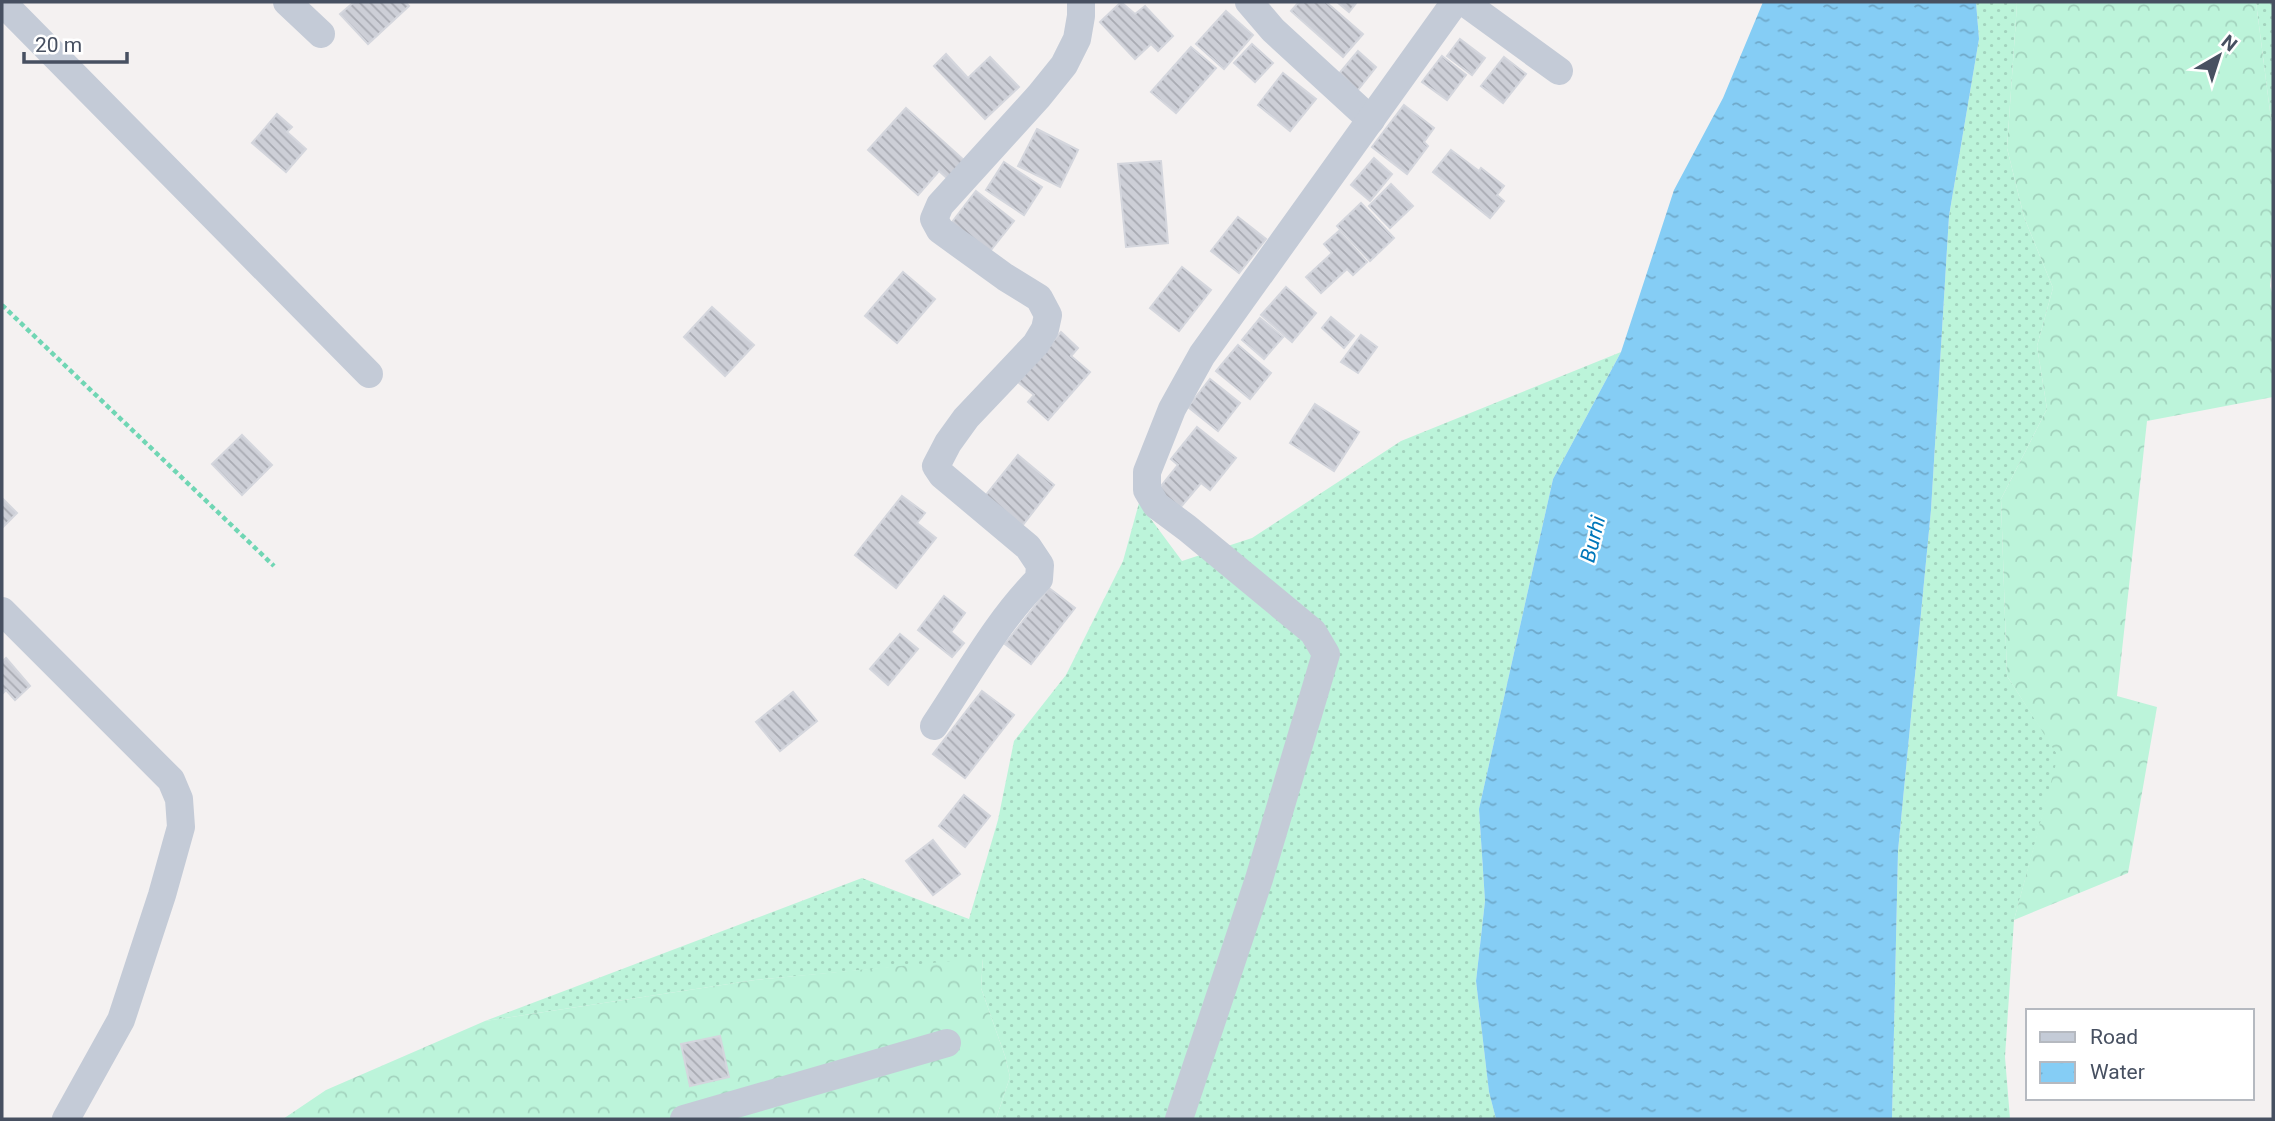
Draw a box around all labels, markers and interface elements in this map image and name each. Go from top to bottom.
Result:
scale bar [24,21,128,65]
north arrow [2184,21,2254,91]
text: N [2217,30,2242,56]
text: 20 m [35,33,82,57]
water label: Burhi [1576,513,1610,565]
legend [2026,1009,2254,1100]
text: Road [2090,1025,2138,1049]
text: Water [2090,1060,2145,1084]

